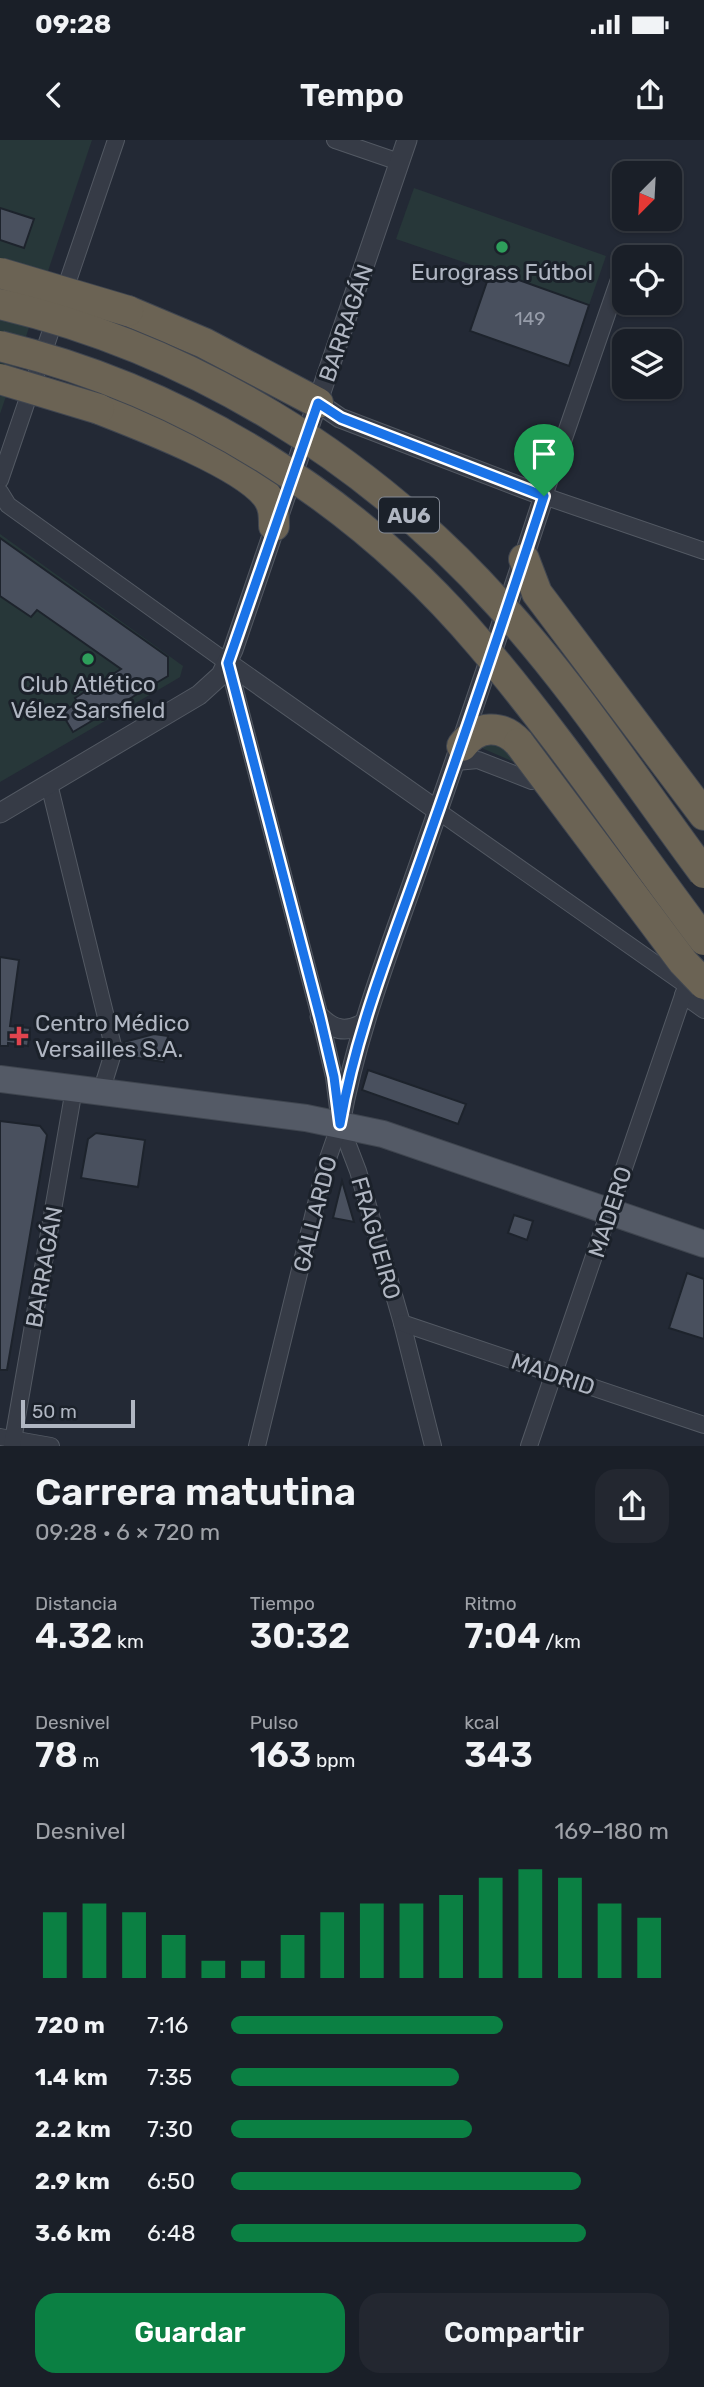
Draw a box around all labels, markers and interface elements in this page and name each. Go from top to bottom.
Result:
text: 09:28 [35,9,111,40]
icon: back [35,76,73,114]
text: Tempo [300,76,404,114]
icon: share [631,76,669,114]
north arrow [612,161,682,231]
map controls [612,161,682,399]
marker: Eurograss Fútbol [494,239,510,255]
button: locate [612,245,682,315]
place label: Eurograss Fútbol [411,258,593,286]
street label: BARRAGÁN [313,260,379,386]
house number: 149 [514,307,546,330]
button: layers [612,329,682,399]
pin [514,424,574,496]
icon: arrive [525,435,563,473]
road number: AU6 [379,498,439,532]
marker: Club Atlético Vélez Sarsfield [80,651,96,667]
place label: Club Atlético Vélez Sarsfield [11,670,165,724]
place label: Centro Médico Versailles S.A. [35,1009,190,1063]
marker: Centro Médico Versailles S.A. [9,1026,29,1046]
street label: GALLARDO [287,1153,343,1275]
street label: MADERO [582,1163,638,1261]
street label: FRAGUEIRO [345,1173,407,1303]
street label: BARRAGÁN [20,1204,68,1330]
street label: MADRID [507,1347,599,1401]
scale bar [21,1396,135,1428]
text: 50 m [32,1400,77,1423]
text: Carrera matutina [35,1469,356,1515]
button: share [595,1469,669,1543]
text: 09:28 · 6 × 720 m [35,1518,220,1546]
text: Distancia [35,1592,117,1615]
text: Tiempo [250,1592,315,1615]
text: Ritmo [464,1592,517,1615]
text: 4.32 [35,1615,112,1657]
text: 30:32 [250,1615,350,1657]
text: 7:04 [464,1615,541,1657]
text: km [112,1630,144,1653]
text: /km [541,1630,581,1653]
text: Desnivel [35,1711,110,1734]
text: Pulso [250,1711,299,1734]
text: kcal [464,1711,499,1734]
text: 78 [35,1734,78,1776]
text: 163 [250,1734,311,1776]
text: 343 [464,1734,533,1776]
text: m [78,1749,99,1772]
text: bpm [311,1749,355,1772]
text: Desnivel [35,1817,126,1845]
text: 169–180 m [554,1817,669,1845]
text: 720 m [35,2011,105,2039]
text: 7:16 [147,2011,188,2039]
text: 1.4 km [35,2063,108,2091]
text: 7:35 [147,2063,192,2091]
text: 2.2 km [35,2115,111,2143]
text: 7:30 [147,2115,193,2143]
text: 2.9 km [35,2167,110,2195]
text: 6:50 [147,2167,195,2195]
text: 3.6 km [35,2219,111,2247]
text: 6:48 [147,2219,196,2247]
button: Guardar [35,2293,345,2373]
button: Compartir [359,2293,669,2373]

